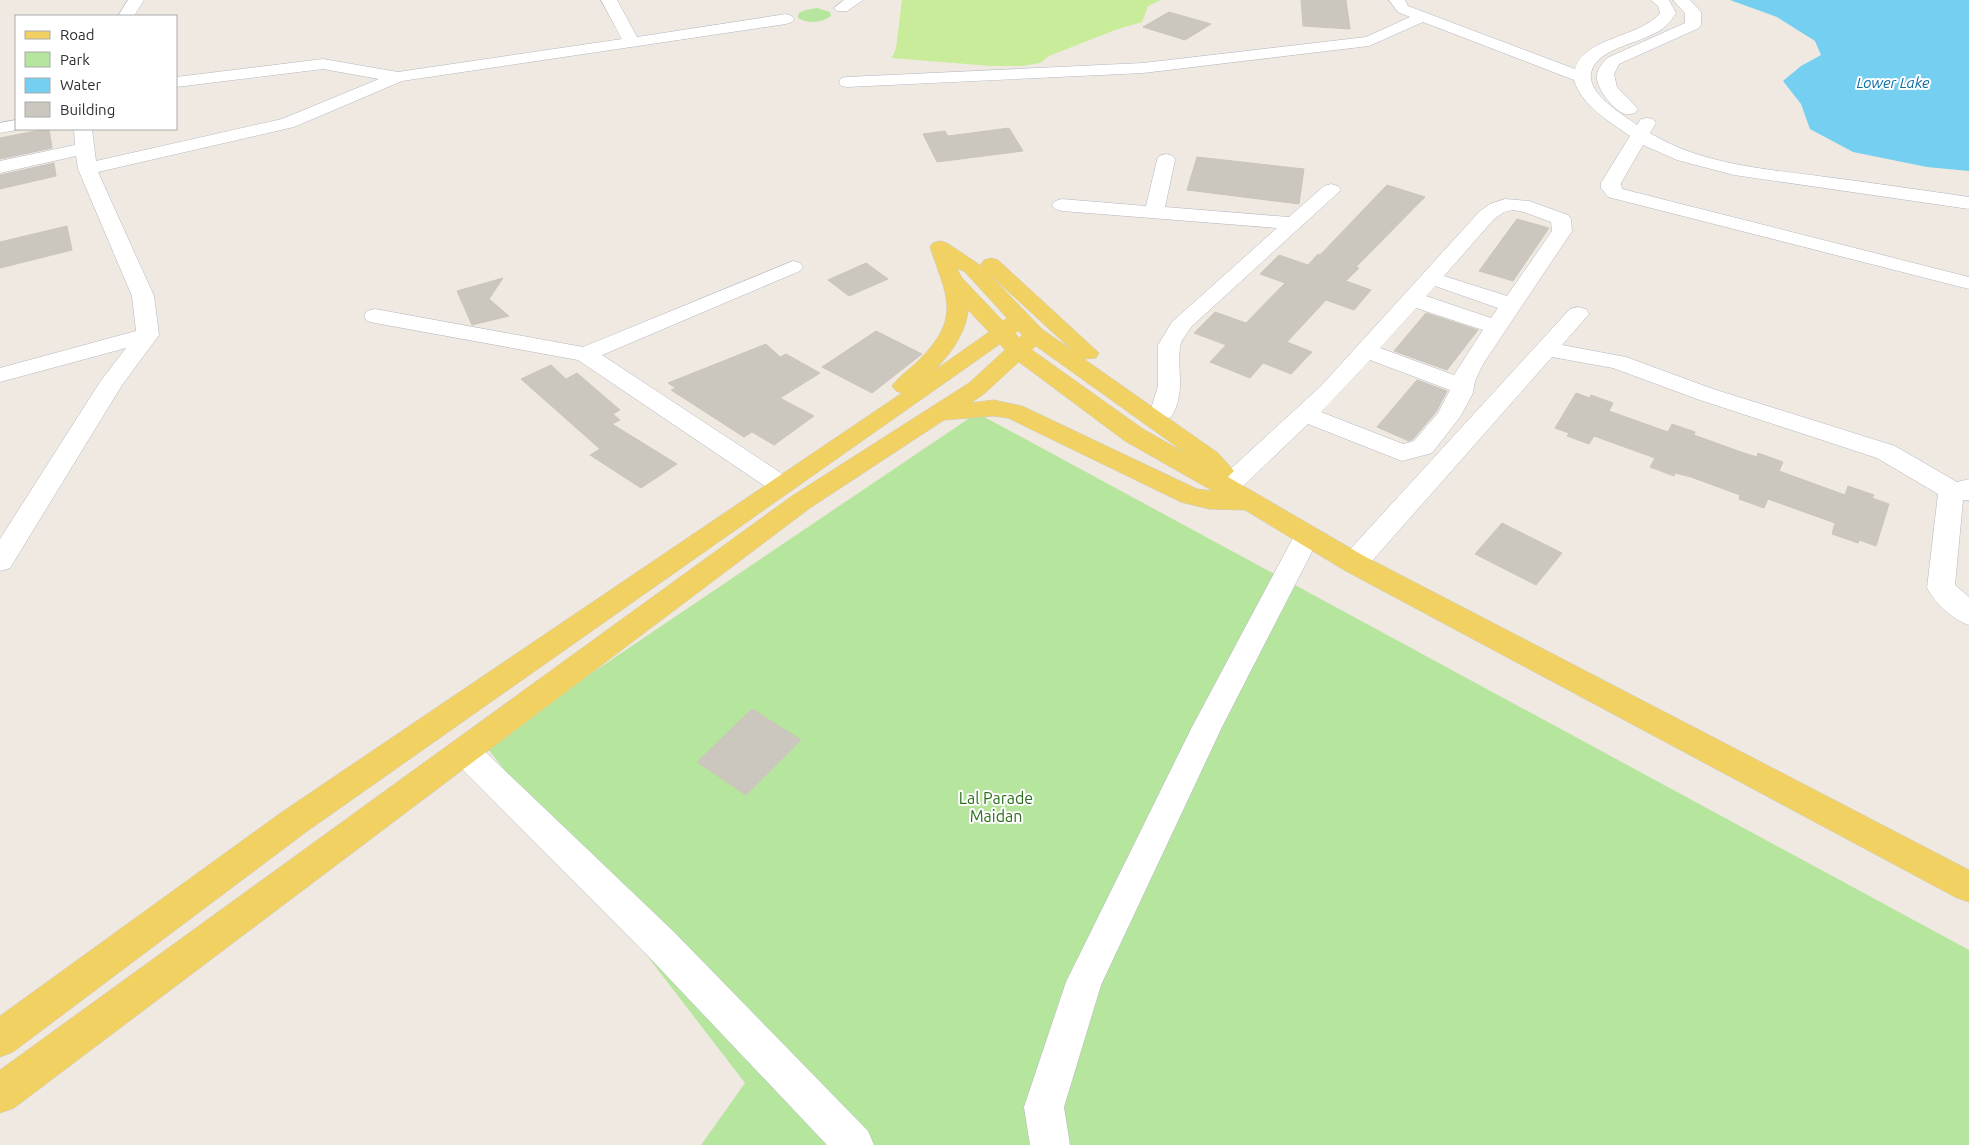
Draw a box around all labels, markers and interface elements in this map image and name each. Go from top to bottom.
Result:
legend [15,15,178,130]
text: Road [60,26,95,43]
text: Park [60,51,90,68]
water label: Lower Lake [1856,74,1930,91]
text: Water [60,76,101,93]
text: Building [60,101,115,118]
park label: Lal Parade Maidan [959,789,1033,825]

